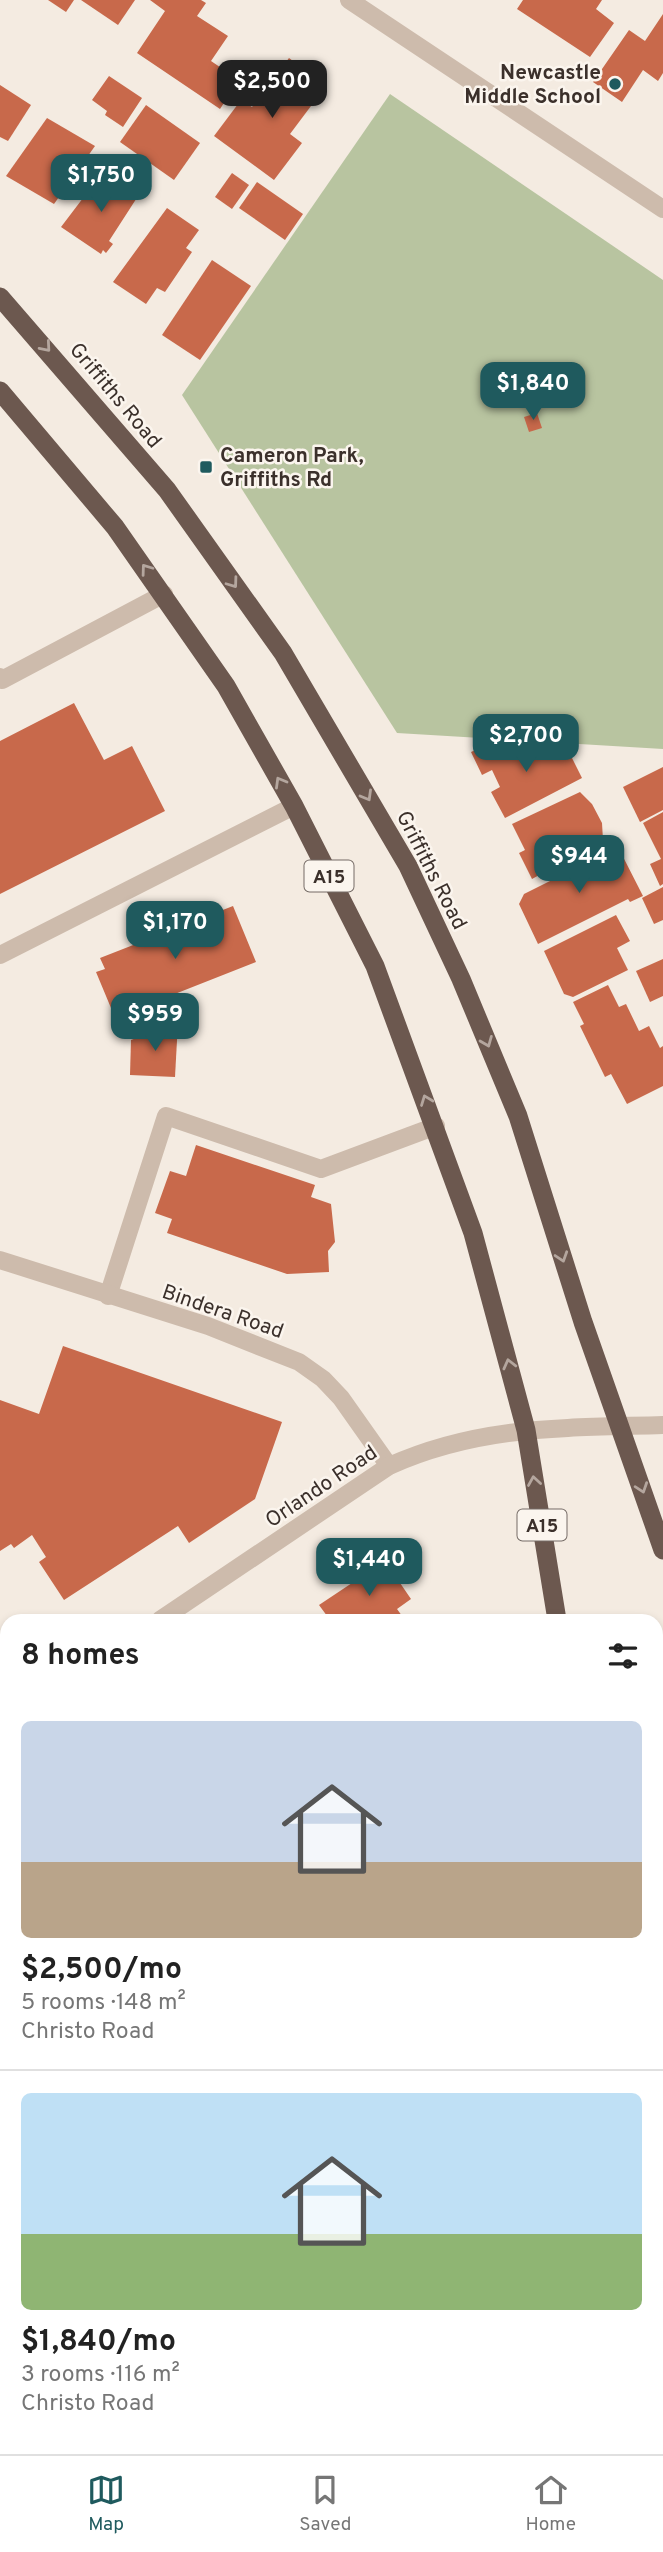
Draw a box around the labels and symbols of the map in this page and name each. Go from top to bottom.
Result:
pin: $2,500 [215,60,329,120]
place label: Newcastle Middle School [464,60,601,111]
marker: Newcastle Middle School [607,76,623,92]
pin: $1,750 [44,154,158,214]
street label: Griffiths Road [63,337,167,454]
one-way arrow [38,339,50,352]
pin: $1,840 [476,362,590,422]
place label: Cameron Park, Griffiths Rd [220,443,364,494]
marker: Cameron Park, Griffiths Rd [198,459,214,475]
one-way arrow [142,565,154,577]
one-way arrow [225,575,237,588]
pin: $2,700 [469,714,583,774]
one-way arrow [276,777,289,790]
one-way arrow [359,789,372,802]
street label: Griffiths Road [389,807,472,935]
pin: $944 [538,836,620,895]
road number: A15 [304,860,354,891]
pin: $1,170 [118,902,232,961]
pin: $959 [114,993,196,1053]
one-way arrow [479,1035,493,1047]
one-way arrow [420,1094,434,1107]
one-way arrow [554,1250,569,1262]
street label: Bindera Road [158,1279,287,1346]
one-way arrow [503,1358,517,1370]
street label: Orlando Road [261,1440,383,1535]
one-way arrow [527,1475,542,1487]
one-way arrow [634,1482,649,1494]
road number: A15 [518,1510,566,1540]
pin: $1,440 [312,1538,426,1598]

